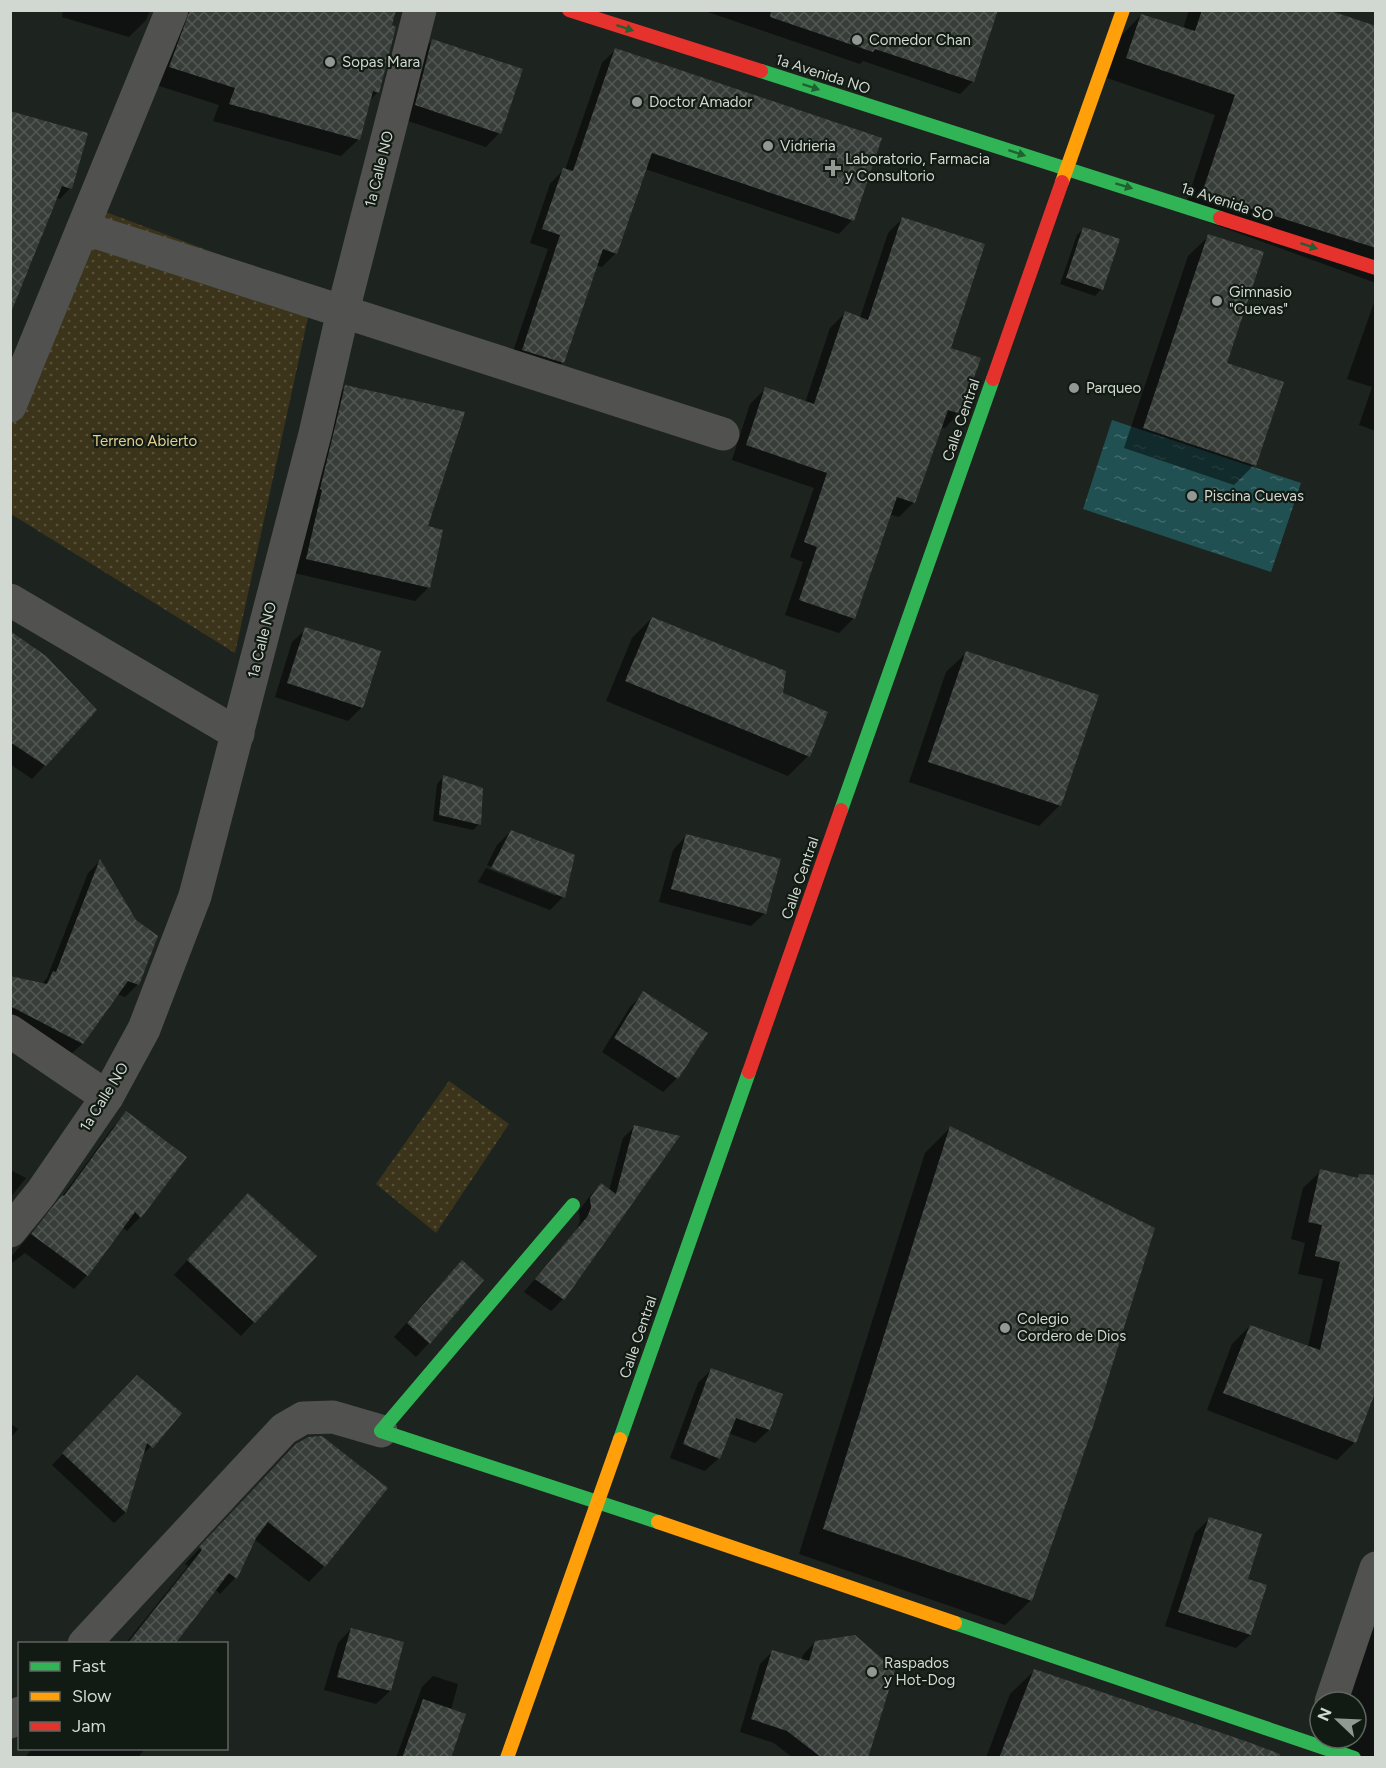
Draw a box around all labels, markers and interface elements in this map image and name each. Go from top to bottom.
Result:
one-way arrow [616,24,634,33]
place label: Comedor Chan [869,31,971,49]
marker: Comedor Chan [850,33,864,47]
street label: 1a Avenida NO [773,50,873,98]
place label: Sopas Mara [342,53,420,71]
marker: Sopas Mara [323,55,337,69]
one-way arrow [802,83,820,92]
place label: Doctor Amador [649,93,752,111]
marker: Doctor Amador [630,95,644,109]
street label: 1a Calle NO [361,129,397,209]
place label: Vidrieria [780,137,836,155]
marker: Vidrieria [761,139,775,153]
one-way arrow [1008,148,1026,158]
place label: Laboratorio, Farmacia y Consultorio [845,150,990,185]
marker: Laboratorio, Farmacia y Consultorio [826,161,840,175]
street label: 1a Avenida SO [1178,179,1276,225]
one-way arrow [1115,182,1133,191]
one-way arrow [1300,242,1318,251]
place label: Gimnasio "Cuevas" [1229,283,1292,318]
marker: Gimnasio "Cuevas" [1210,294,1224,308]
street label: Calle Central [938,376,984,464]
place label: Parqueo [1086,379,1141,397]
marker: Parqueo [1067,381,1081,395]
park label: Terreno Abierto [93,432,198,450]
place label: Piscina Cuevas [1204,487,1304,505]
marker: Piscina Cuevas [1185,489,1199,503]
street label: 1a Calle NO [244,600,280,680]
street label: Calle Central [777,834,823,922]
street label: 1a Calle NO [76,1059,132,1135]
street label: Calle Central [615,1293,661,1381]
place label: Colegio Cordero de Dios [1017,1310,1126,1345]
marker: Colegio Cordero de Dios [998,1321,1012,1335]
legend [18,1642,228,1750]
place label: Raspados y Hot-Dog [884,1654,955,1689]
text: Fast [72,1655,106,1677]
marker: Raspados y Hot-Dog [865,1665,879,1679]
text: Slow [72,1685,111,1707]
north arrow [1308,1690,1368,1750]
text: N [1313,1705,1336,1724]
text: Jam [72,1715,106,1737]

